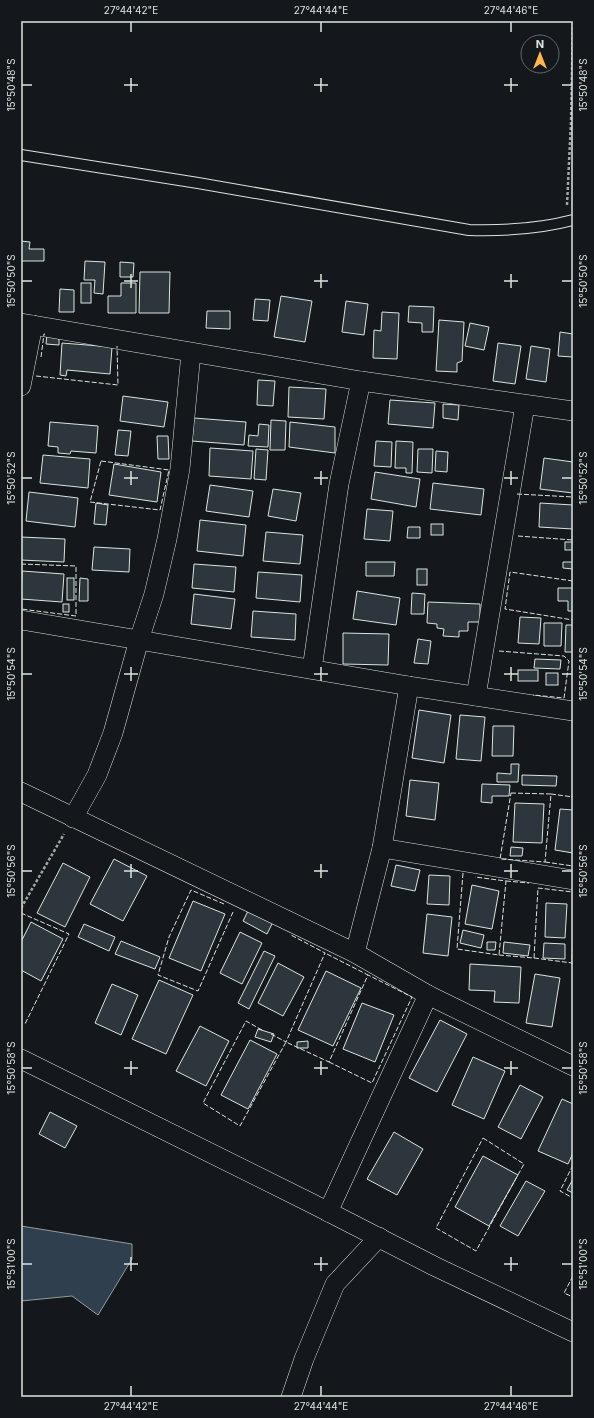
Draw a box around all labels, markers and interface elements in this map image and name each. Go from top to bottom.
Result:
text: 27°44'42"E [104,4,158,16]
text: 27°44'44"E [294,4,348,16]
text: 27°44'46"E [484,4,538,16]
north arrow [520,34,560,74]
text: N [536,37,544,51]
text: 15°50'48"S [5,58,17,112]
text: 15°50'48"S [577,58,589,112]
text: 15°50'50"S [5,254,17,308]
text: 15°50'50"S [577,254,589,308]
text: 15°50'52"S [5,451,17,505]
text: 15°50'52"S [577,451,589,505]
text: 15°50'54"S [5,647,17,701]
text: 15°50'54"S [577,647,589,701]
text: 15°50'56"S [5,844,17,898]
text: 15°50'56"S [577,844,589,898]
text: 15°50'58"S [5,1041,17,1095]
text: 15°50'58"S [577,1041,589,1095]
text: 15°51'00"S [5,1238,17,1290]
text: 15°51'00"S [577,1238,589,1290]
text: 27°44'42"E [104,1400,158,1412]
text: 27°44'44"E [294,1400,348,1412]
text: 27°44'46"E [484,1400,538,1412]

